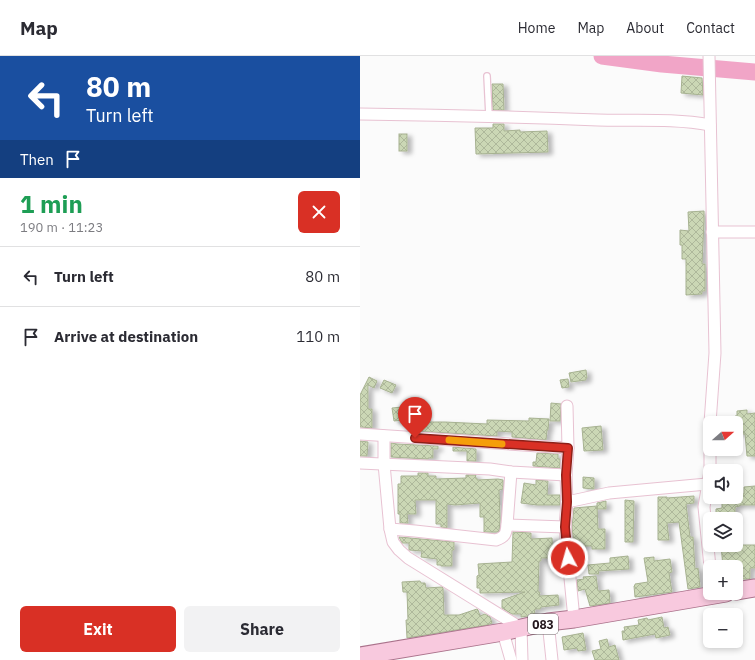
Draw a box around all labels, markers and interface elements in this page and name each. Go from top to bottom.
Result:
text: Map [20,16,58,40]
text: Home [518,19,555,37]
text: Map [577,19,604,37]
text: About [626,19,664,37]
text: Contact [686,19,735,37]
text: 80 m [86,68,151,105]
icon: left [20,72,72,124]
text: Turn left [86,104,154,127]
icon: arrive [62,148,84,170]
text: Then [20,150,54,169]
text: 1 min [20,188,83,220]
button: close [298,191,340,233]
text: 190 m · 11:23 [20,219,103,236]
icon: left [20,266,42,288]
text: Turn left [54,267,114,286]
text: 80 m [305,267,340,286]
icon: arrive [20,326,42,348]
text: Arrive at destination [54,327,198,346]
text: 110 m [296,327,340,346]
pin [398,397,432,438]
icon: arrive [404,403,426,425]
north arrow [703,416,743,456]
map controls [703,416,743,648]
button: sound [703,464,743,504]
button: layers [703,512,743,552]
position arrow [547,537,589,579]
button: + [703,560,743,600]
button: Exit [20,606,176,652]
button: Share [184,606,340,652]
button: − [703,608,743,648]
road number: 083 [528,614,558,634]

